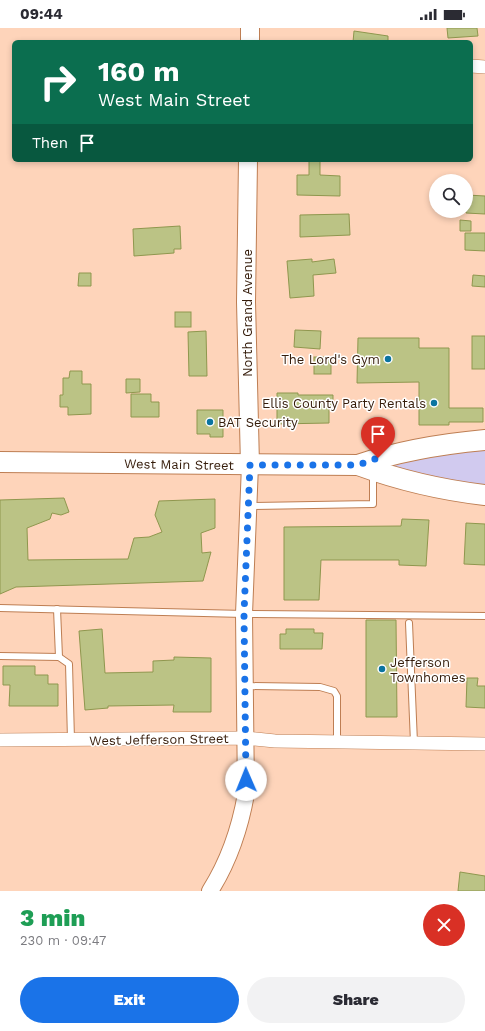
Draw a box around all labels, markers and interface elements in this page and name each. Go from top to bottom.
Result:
text: 09:44 [20,5,63,23]
text: 160 m [98,55,180,88]
icon: right [32,56,84,108]
text: West Main Street [98,89,250,110]
icon: arrive [76,132,98,154]
text: Then [32,134,68,152]
map controls [429,174,473,218]
button: search [429,174,473,218]
street label: North Grand Avenue [240,249,255,377]
place label: The Lord's Gym [281,352,380,367]
marker: The Lord's Gym [383,354,393,364]
place label: Ellis County Party Rentals [262,396,426,411]
marker: Ellis County Party Rentals [429,398,439,408]
place label: BAT Security [218,415,298,430]
marker: BAT Security [205,417,215,427]
pin [361,417,395,458]
icon: arrive [367,423,389,445]
street label: West Main Street [124,456,235,473]
place label: Jefferson Townhomes [390,655,466,685]
marker: Jefferson Townhomes [377,664,387,674]
street label: West Jefferson Street [89,731,229,748]
position arrow [225,759,267,801]
text: 3 min [20,904,85,932]
button: close [423,904,465,946]
text: 230 m · 09:47 [20,933,106,948]
button: Exit [20,977,239,1023]
button: Share [247,977,465,1023]

